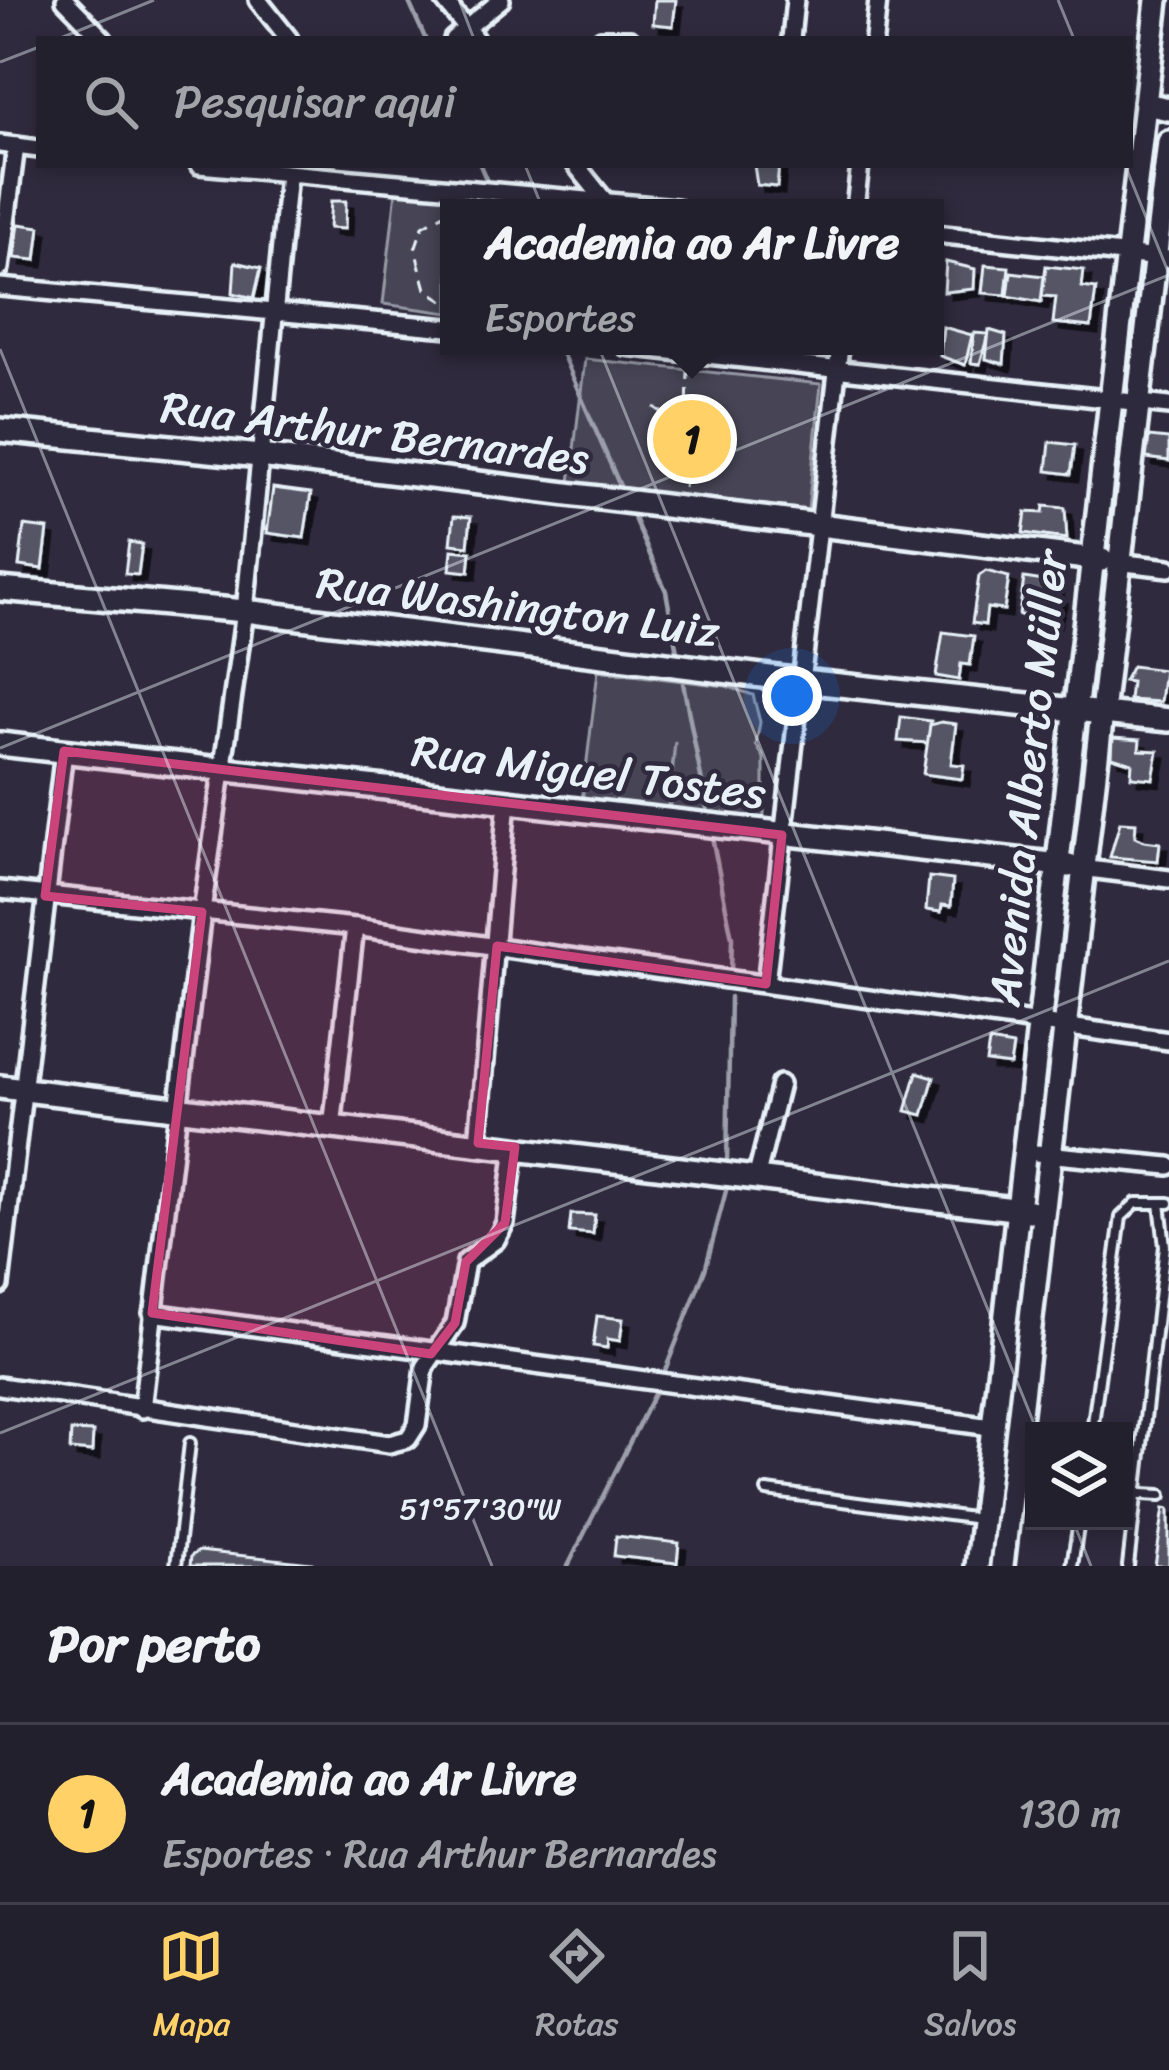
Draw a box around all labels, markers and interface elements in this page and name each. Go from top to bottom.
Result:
search box [36,36,1133,168]
text: Pesquisar aqui [174,62,456,142]
icon: search [78,69,144,135]
popup [440,199,944,355]
text: Academia ao Ar Livre [485,203,899,283]
text: Esportes [485,283,636,352]
street label: Rua Arthur Bernardes [156,367,594,499]
pin: 1 [653,394,731,484]
street label: Rua Washington Luiz [312,543,724,671]
street label: Avenida Alberto Müller [964,544,1092,1011]
your location [762,666,822,726]
street label: Rua Miguel Tostes [407,711,771,833]
map controls [1025,1422,1133,1530]
button: layers [1025,1422,1133,1530]
text: 51°57'30"W [399,1482,562,1536]
text: Por perto [48,1599,261,1689]
text: Academia ao Ar Livre [162,1739,577,1819]
text: 1 [79,1779,95,1848]
text: 130 m [1018,1779,1121,1848]
text: Esportes · Rua Arthur Bernardes [162,1819,717,1888]
tab: Mapa [153,1923,230,2053]
tab: Rotas [536,1923,619,2053]
tab: Salvos [924,1923,1016,2053]

